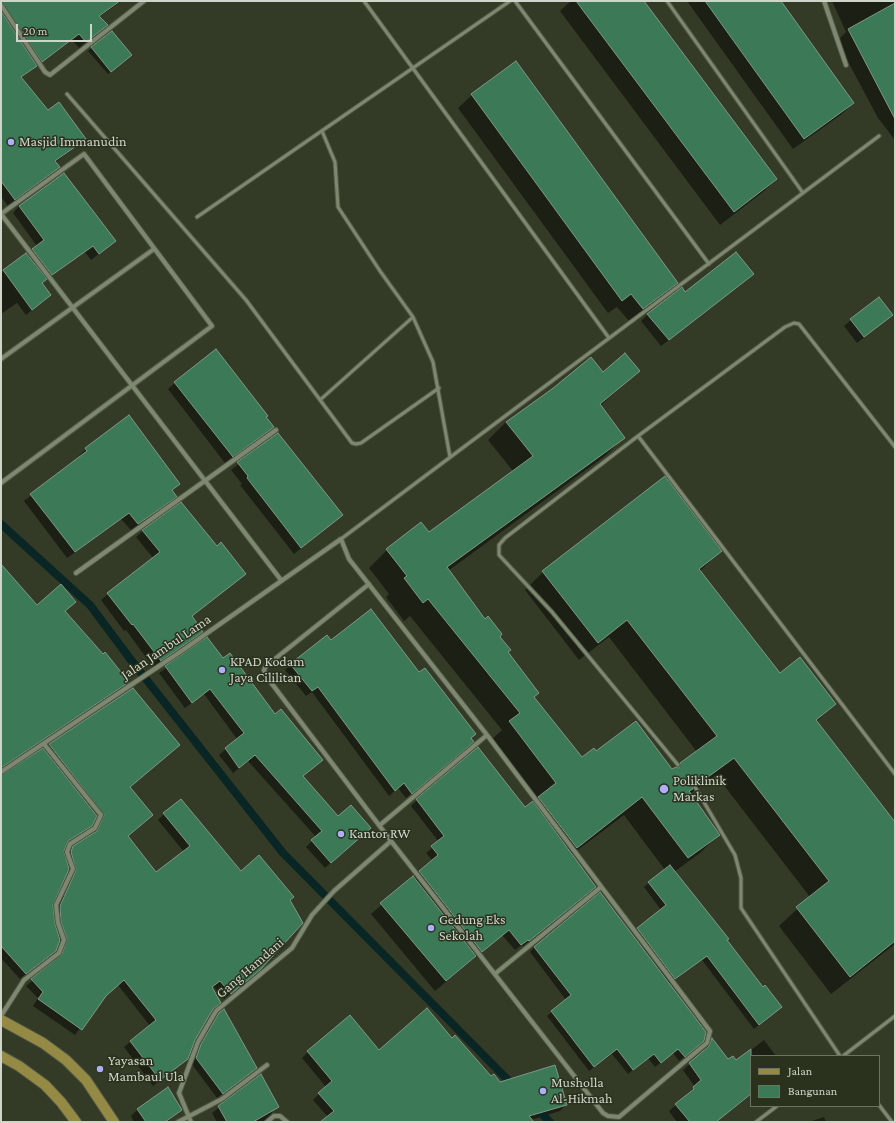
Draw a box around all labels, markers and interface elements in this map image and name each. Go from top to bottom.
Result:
scale bar [18,16,94,42]
text: 20 m [23,24,47,38]
place label: Masjid Immanudin [19,134,126,150]
marker: Masjid Immanudin [6,137,16,147]
street label: Jalan Jambul Lama [118,611,214,683]
place label: KPAD Kodam Jaya Cililitan [230,654,304,686]
marker: KPAD Kodam Jaya Cililitan [217,665,227,675]
place label: Poliklinik Markas [673,773,726,806]
marker: Poliklinik Markas [658,783,670,795]
place label: Kantor RW [349,826,410,842]
marker: Kantor RW [336,829,346,839]
place label: Gedung Eks Sekolah [439,912,505,944]
marker: Gedung Eks Sekolah [426,923,436,933]
street label: Gang Hamdani [213,934,287,1002]
place label: Yayasan Mambaul Ula [108,1053,184,1086]
legend [750,1055,880,1107]
marker: Yayasan Mambaul Ula [95,1064,105,1074]
text: Jalan [788,1064,812,1078]
place label: Musholla Al-Hikmah [551,1075,613,1108]
text: Bangunan [788,1084,837,1098]
marker: Musholla Al-Hikmah [538,1086,548,1096]

